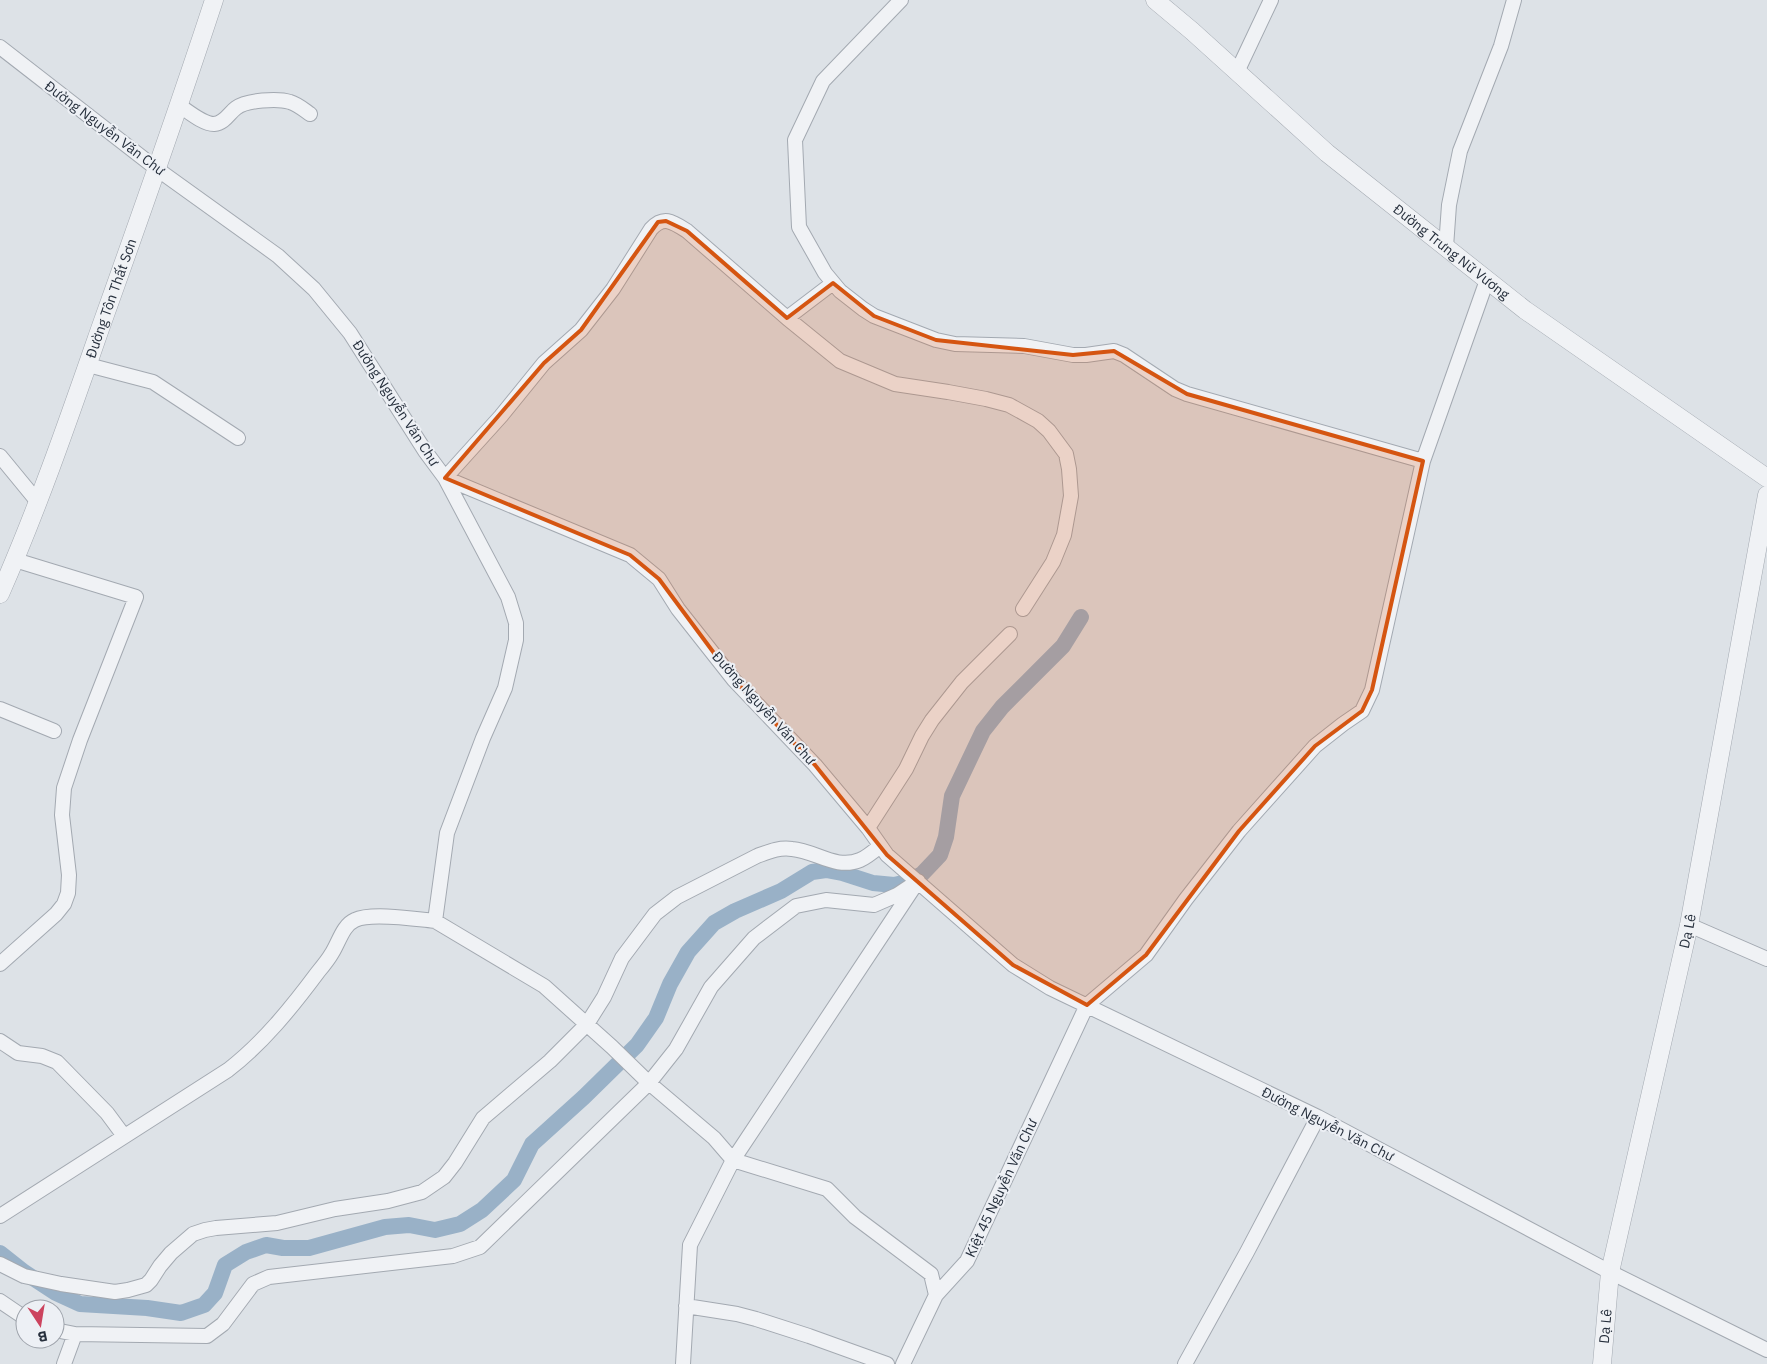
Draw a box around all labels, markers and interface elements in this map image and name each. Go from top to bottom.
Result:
street label: Đường Nguyễn Văn Chư [41,77,169,179]
street label: Đường Trưng Nữ Vương [1390,200,1514,304]
street label: Đường Tôn Thất Sơn [82,236,141,360]
street label: Đường Nguyễn Văn Chư [349,337,443,469]
street label: Đường Nguyễn Văn Chư [708,648,820,768]
street label: Dạ Lê [1675,912,1700,950]
street label: Đường Nguyễn Văn Chư [1259,1083,1397,1165]
street label: Kiệt 45 Nguyễn Văn Chư [961,1116,1041,1260]
north arrow [15,1299,65,1349]
street label: Dạ Lê [1595,1308,1616,1344]
text: B [36,1327,49,1346]

